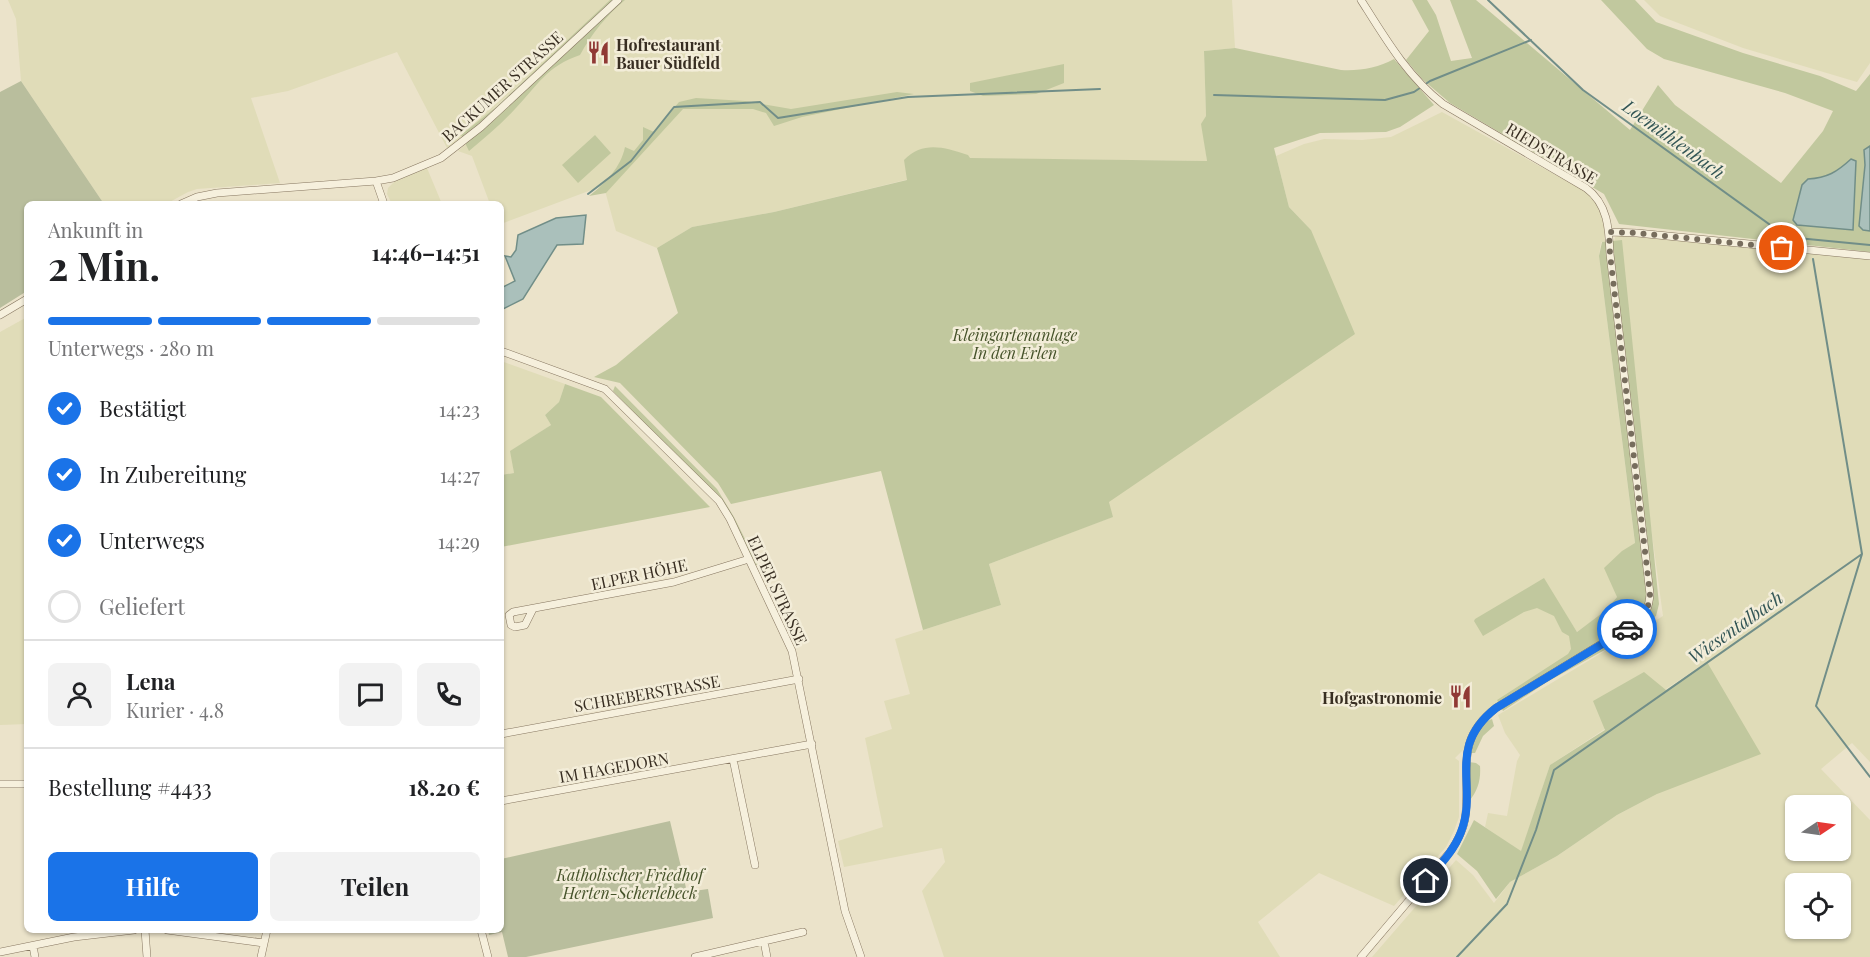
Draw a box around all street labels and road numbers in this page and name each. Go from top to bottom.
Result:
street label: BACKUMER STRASSE [437,26,567,146]
street label: RIEDSTRASSE [1502,117,1602,189]
street label: ELPER STRASSE [743,532,813,648]
street label: ELPER HÖHE [589,554,689,594]
street label: SCHREBERSTRASSE [572,670,722,716]
street label: IM HAGEDORN [557,747,671,787]

